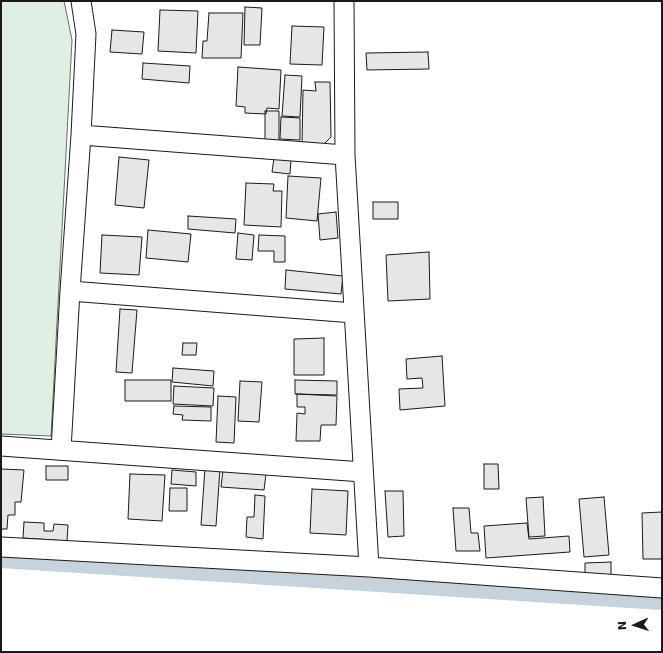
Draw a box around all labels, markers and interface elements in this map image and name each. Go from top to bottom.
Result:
north arrow [615,605,655,645]
text: N [616,621,629,631]

